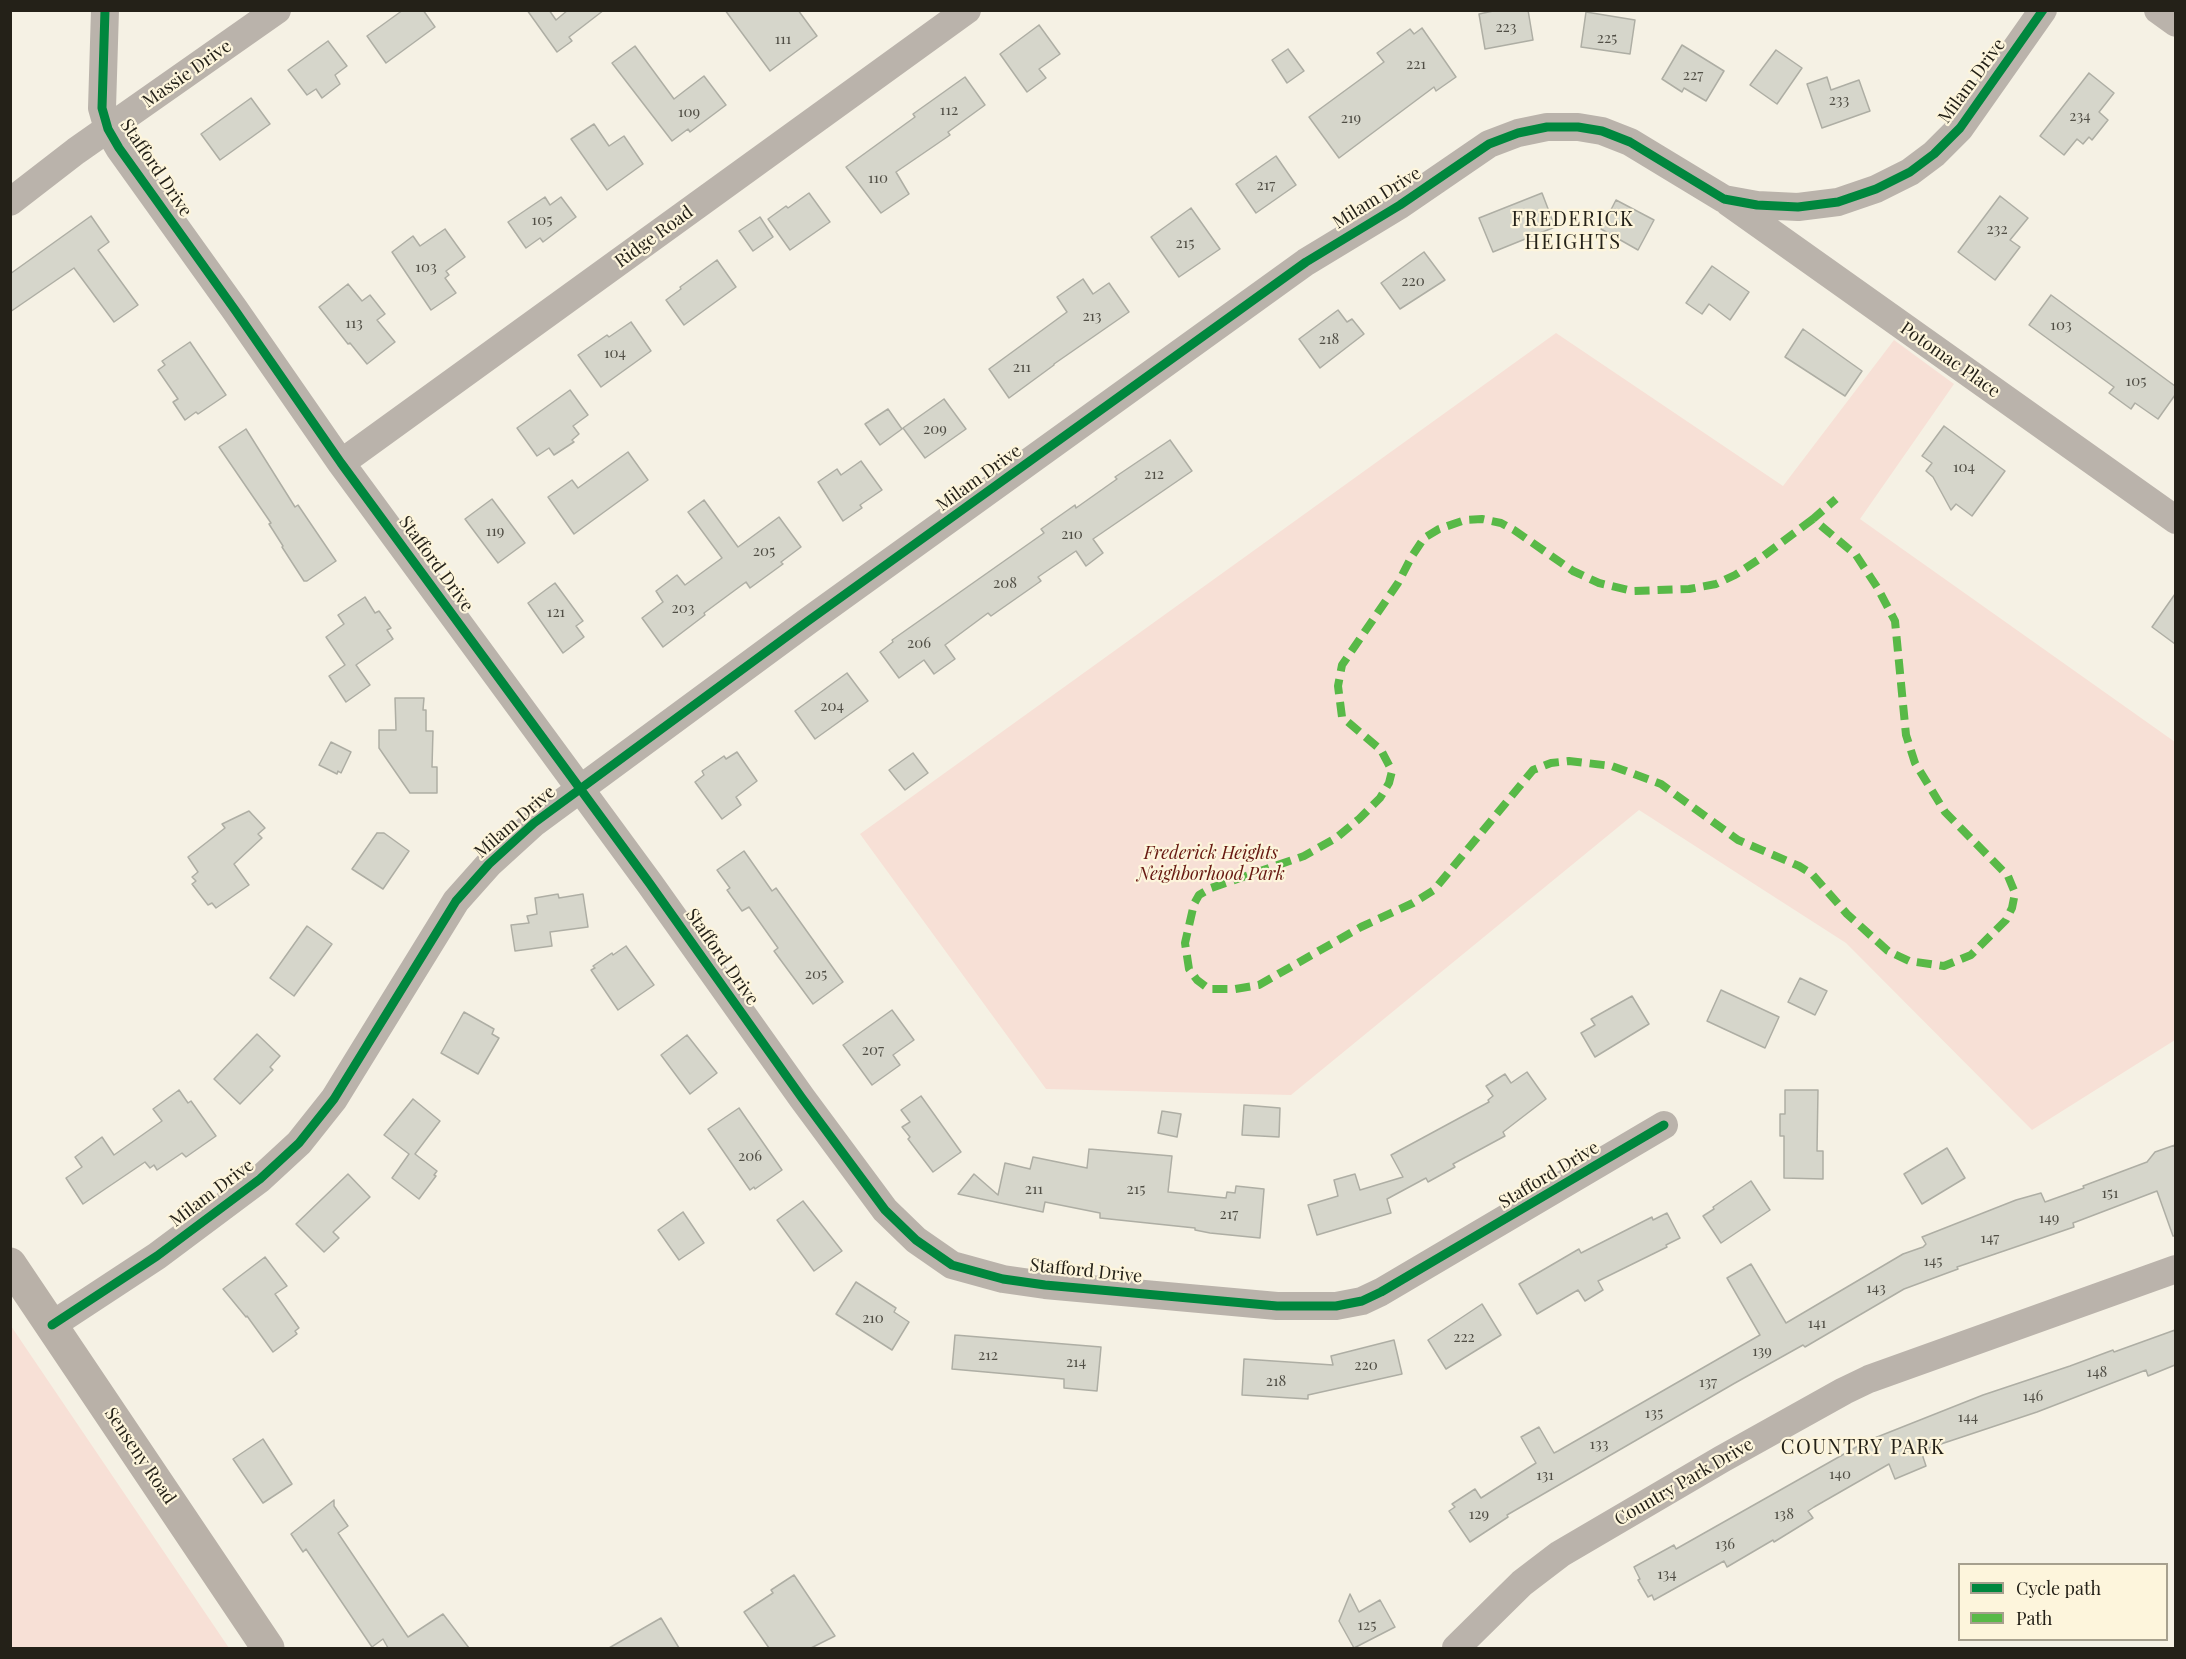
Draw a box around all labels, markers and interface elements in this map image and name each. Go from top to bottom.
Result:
house number: 223 [1495,18,1517,36]
house number: 225 [1597,29,1617,47]
house number: 111 [775,30,791,48]
street label: Milam Drive [1934,34,2010,128]
street label: Massie Drive [138,35,236,113]
house number: 221 [1406,55,1426,73]
house number: 227 [1683,66,1703,84]
house number: 233 [1829,91,1849,109]
house number: 112 [940,101,958,119]
house number: 109 [678,103,700,121]
house number: 234 [2069,107,2091,125]
house number: 219 [1341,109,1361,127]
street label: Stafford Drive [115,115,197,221]
street label: Milam Drive [1329,162,1425,234]
house number: 110 [868,169,888,187]
house number: 217 [1257,176,1275,194]
street label: Ridge Road [611,201,697,273]
district label: FREDERICK HEIGHTS [1512,208,1634,255]
house number: 105 [532,211,552,229]
house number: 232 [1986,220,2008,238]
house number: 215 [1176,234,1194,252]
house number: 103 [415,258,437,276]
house number: 220 [1401,272,1425,290]
house number: 213 [1082,307,1102,325]
house number: 113 [345,314,363,332]
house number: 103 [2050,316,2072,334]
street label: Potomac Place [1896,318,2004,402]
house number: 218 [1319,330,1339,348]
house number: 104 [604,344,626,362]
house number: 211 [1013,358,1031,376]
house number: 105 [2126,372,2146,390]
house number: 209 [923,420,947,438]
street label: Milam Drive [932,440,1026,516]
house number: 104 [1953,458,1975,476]
house number: 212 [1144,465,1164,483]
street label: Stafford Drive [394,512,478,616]
house number: 119 [486,522,504,540]
house number: 210 [1061,525,1083,543]
house number: 205 [753,542,775,560]
house number: 208 [993,574,1017,592]
house number: 203 [672,599,694,617]
house number: 121 [547,603,565,621]
house number: 206 [907,634,931,652]
house number: 204 [820,697,844,715]
street label: Milam Drive [470,781,560,863]
park label: Frederick Heights Neighborhood Park [1137,842,1285,884]
street label: Stafford Drive [681,905,763,1009]
house number: 205 [805,965,827,983]
house number: 207 [862,1041,884,1059]
street label: Stafford Drive [1495,1137,1603,1213]
house number: 206 [738,1147,762,1165]
street label: Milam Drive [166,1154,258,1232]
house number: 211 [1025,1180,1043,1198]
house number: 215 [1127,1180,1145,1198]
house number: 151 [2101,1184,2119,1202]
house number: 217 [1220,1205,1238,1223]
house number: 149 [2039,1209,2059,1227]
house number: 147 [1981,1229,1999,1247]
house number: 145 [1923,1252,1943,1270]
street label: Stafford Drive [1029,1254,1143,1288]
house number: 143 [1866,1279,1886,1297]
house number: 210 [862,1309,884,1327]
house number: 141 [1808,1314,1826,1332]
house number: 222 [1453,1328,1475,1346]
house number: 139 [1752,1342,1772,1360]
house number: 212 [978,1346,998,1364]
house number: 214 [1066,1353,1086,1371]
house number: 220 [1354,1356,1378,1374]
house number: 148 [2087,1363,2107,1381]
house number: 218 [1266,1372,1286,1390]
house number: 137 [1699,1373,1717,1391]
house number: 146 [2023,1387,2043,1405]
street label: Senseny Road [100,1404,180,1508]
house number: 135 [1645,1404,1663,1422]
house number: 144 [1958,1408,1978,1426]
street label: Country Park Drive [1611,1433,1757,1531]
house number: 133 [1590,1435,1608,1453]
district label: COUNTRY PARK [1781,1436,1945,1460]
house number: 140 [1829,1465,1851,1483]
house number: 131 [1536,1466,1554,1484]
house number: 129 [1469,1505,1489,1523]
house number: 138 [1774,1505,1794,1523]
house number: 136 [1715,1535,1735,1553]
legend [1958,1563,2168,1641]
house number: 134 [1657,1565,1677,1583]
text: Cycle path [2016,1576,2101,1600]
text: Path [2016,1606,2052,1630]
house number: 125 [1358,1616,1376,1634]

